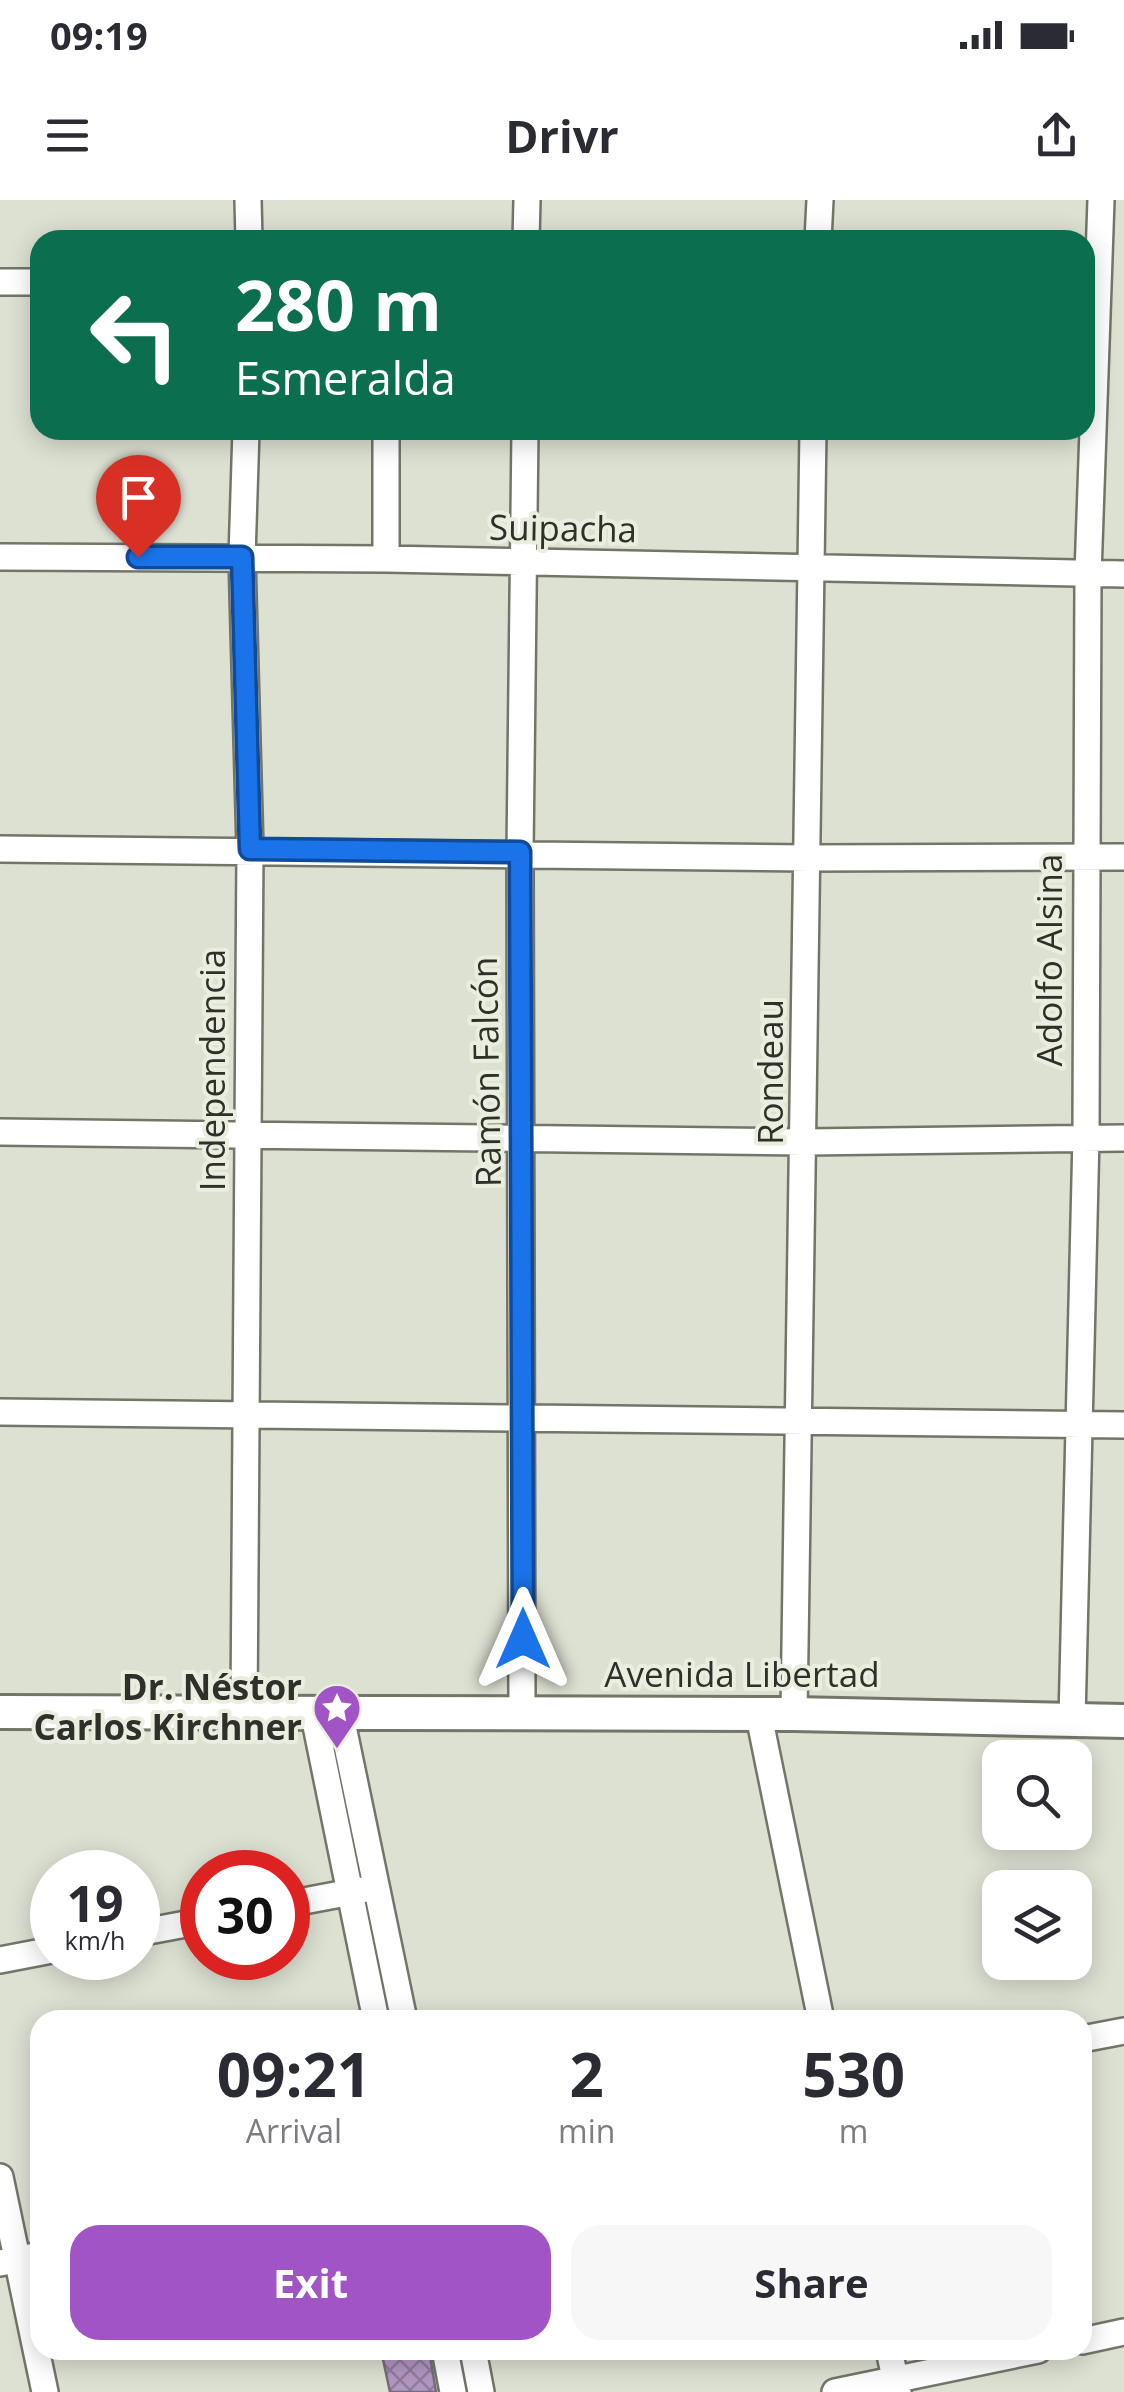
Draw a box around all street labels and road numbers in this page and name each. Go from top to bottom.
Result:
street label: Suipacha [489,503,637,552]
street label: Adolfo Alsina [1025,854,1072,1066]
street label: Independencia [188,949,235,1191]
street label: Ramón Falcón [460,956,511,1188]
street label: Rondeau [746,999,793,1145]
street label: Avenida Libertad [604,1650,880,1697]

